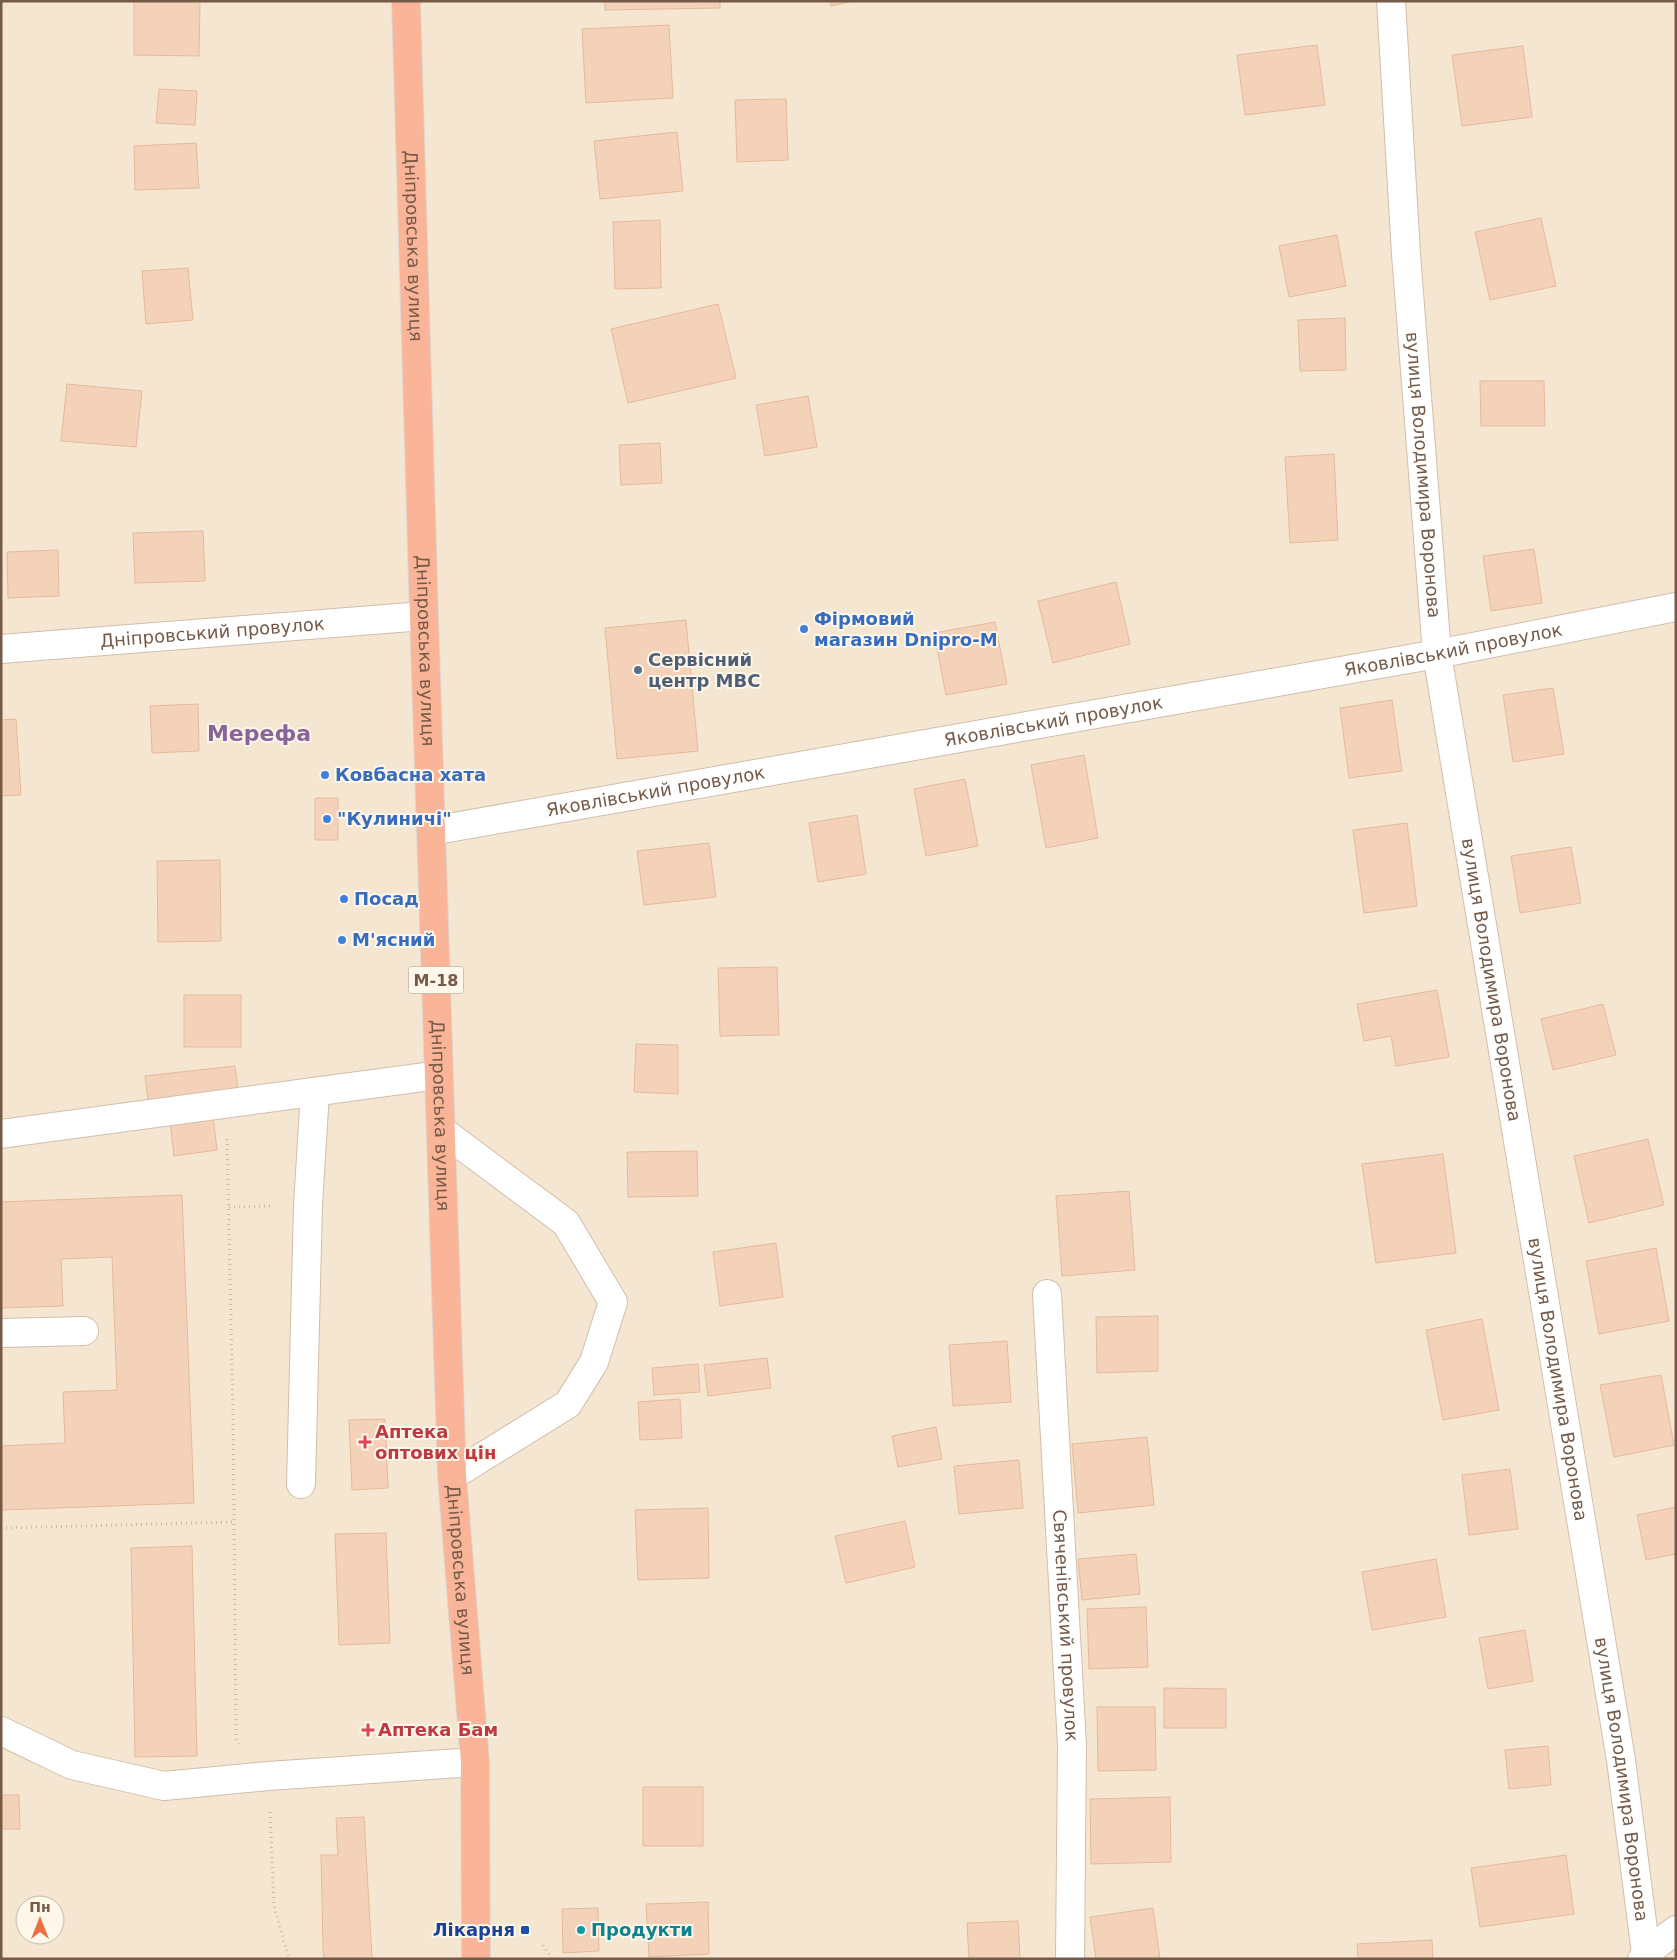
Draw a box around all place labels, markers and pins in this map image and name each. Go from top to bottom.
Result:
place label: Фірмовий магазин Dnipro-M [814,608,998,650]
marker: Фірмовий магазин Dnipro-M [798,623,810,635]
place label: Сервісний центр МВС [648,649,760,691]
marker: Сервісний центр МВС [632,664,644,676]
place label: Ковбасна хата [335,764,486,785]
marker: Ковбасна хата [319,769,331,781]
place label: "Кулиничі" [337,808,452,829]
marker: "Кулиничі" [321,813,333,825]
place label: Посад [354,888,419,909]
marker: Посад [338,893,350,905]
place label: М'ясний [352,929,435,950]
marker: М'ясний [336,934,348,946]
place label: Аптека оптових цін [375,1421,496,1463]
marker: Аптека оптових цін [359,1436,371,1448]
place label: Аптека Бам [378,1719,498,1740]
marker: Аптека Бам [362,1724,374,1736]
place label: Лікарня [433,1919,515,1940]
place label: Продукти [591,1919,693,1940]
marker: Лікарня [519,1924,531,1936]
marker: Продукти [575,1924,587,1936]

